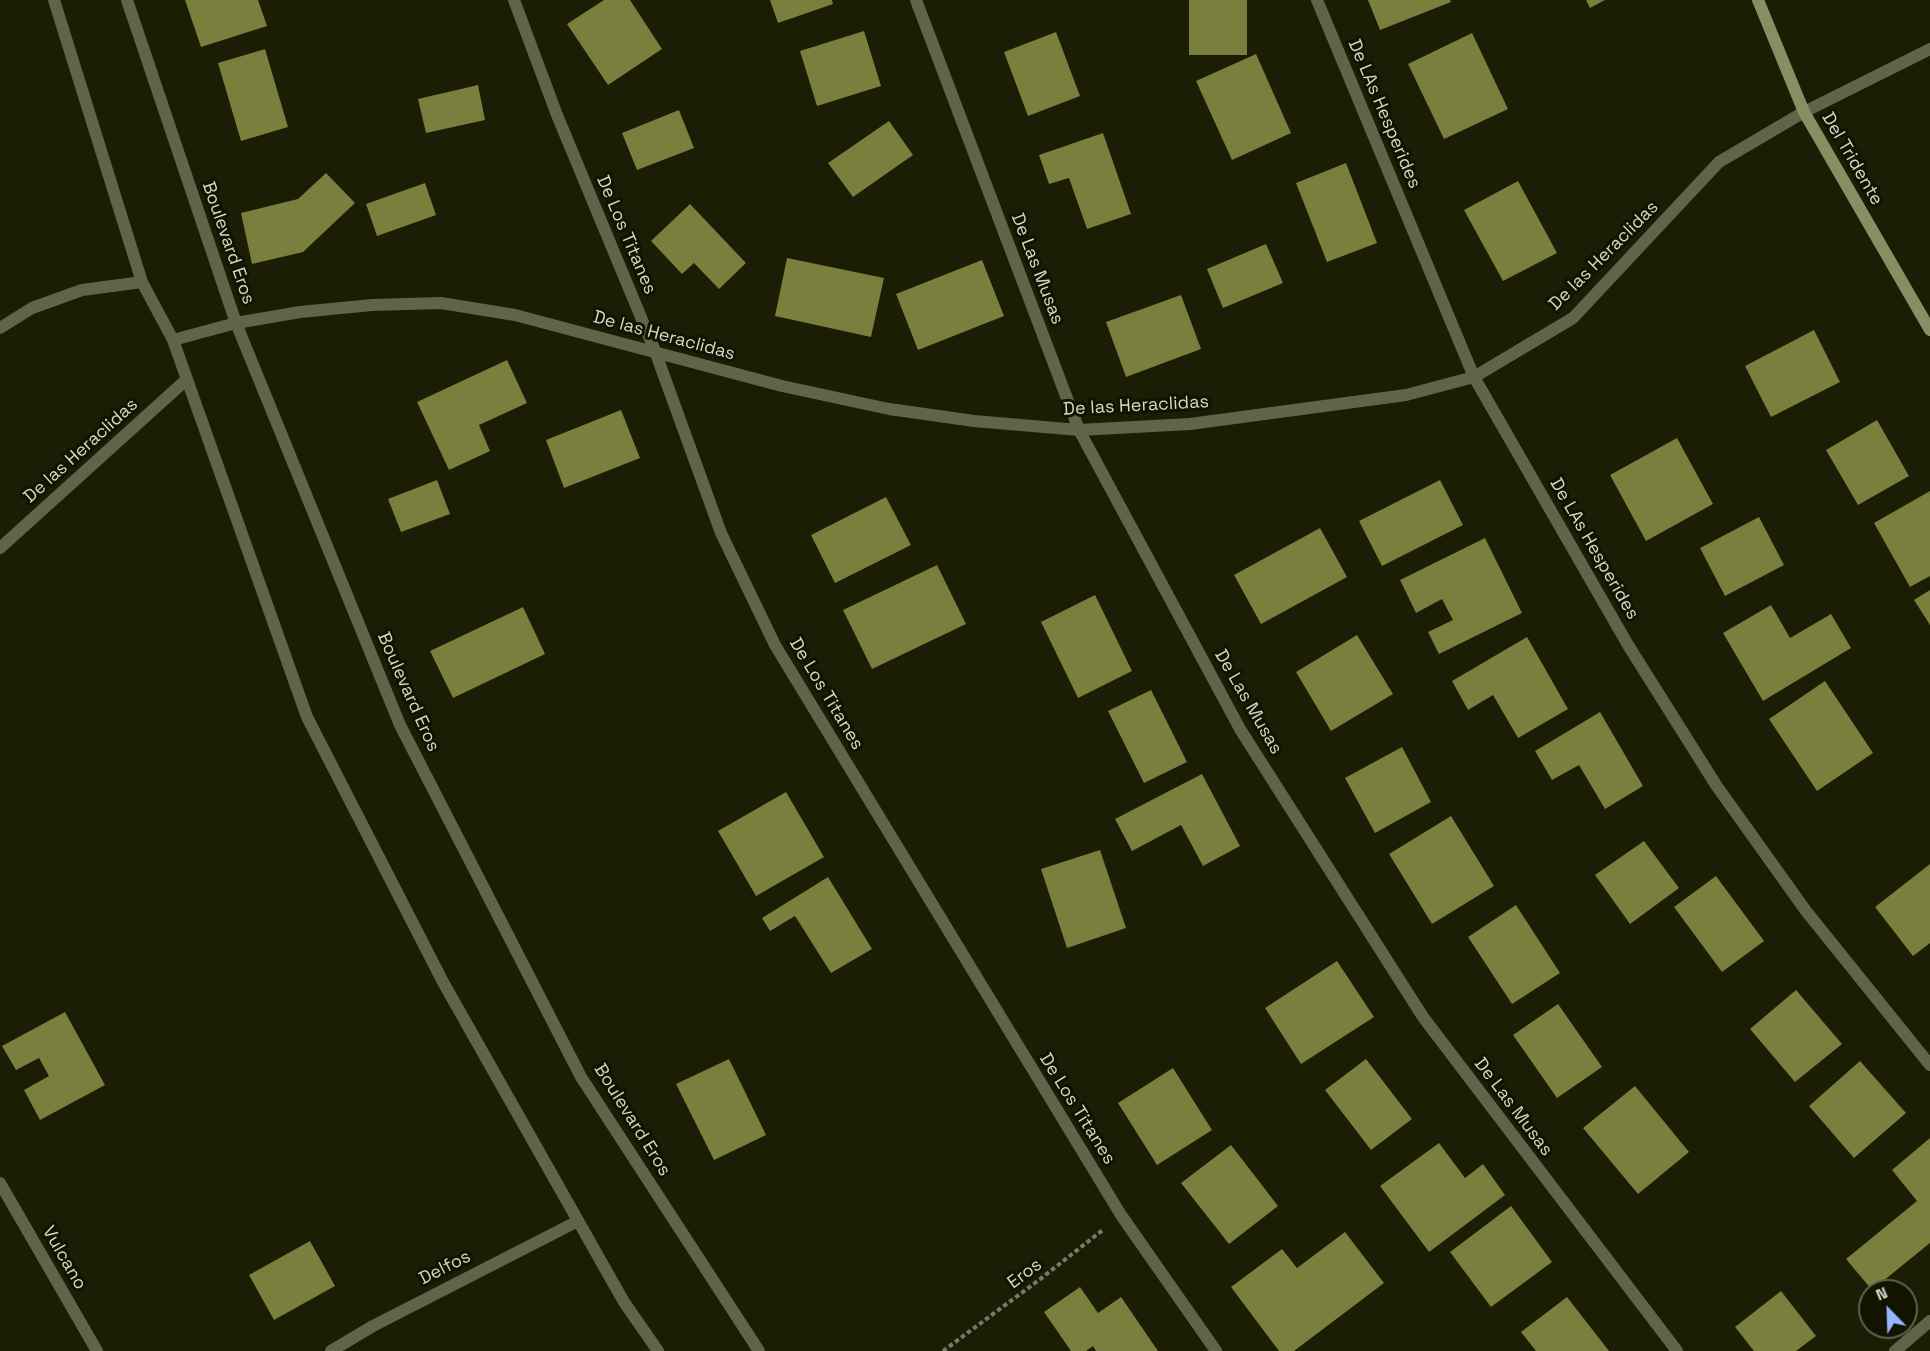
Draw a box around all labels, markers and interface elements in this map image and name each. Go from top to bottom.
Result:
street label: De LAs Hesperides [1343,36,1425,192]
street label: Del Tridente [1817,109,1887,209]
street label: De Los Titanes [591,172,661,298]
street label: Boulevard Eros [197,179,259,307]
street label: De las Heraclidas [1545,197,1663,315]
street label: De Las Musas [1006,210,1068,328]
street label: De las Heraclidas [591,307,737,365]
street label: De las Heraclidas [1063,391,1209,421]
street label: De las Heraclidas [20,394,142,508]
street label: De LAs Hesperides [1545,474,1643,624]
street label: Boulevard Eros [372,629,444,755]
street label: De Los Titanes [784,634,868,754]
street label: De Las Musas [1209,646,1287,758]
street label: De Los Titanes [1034,1050,1120,1168]
street label: De Las Musas [1469,1054,1557,1160]
street label: Boulevard Eros [589,1060,675,1180]
street label: Vulcano [37,1222,91,1294]
street label: Delfos [416,1246,474,1290]
street label: Eros [1004,1254,1046,1294]
north arrow [1858,1279,1918,1339]
text: N [1873,1282,1891,1306]

